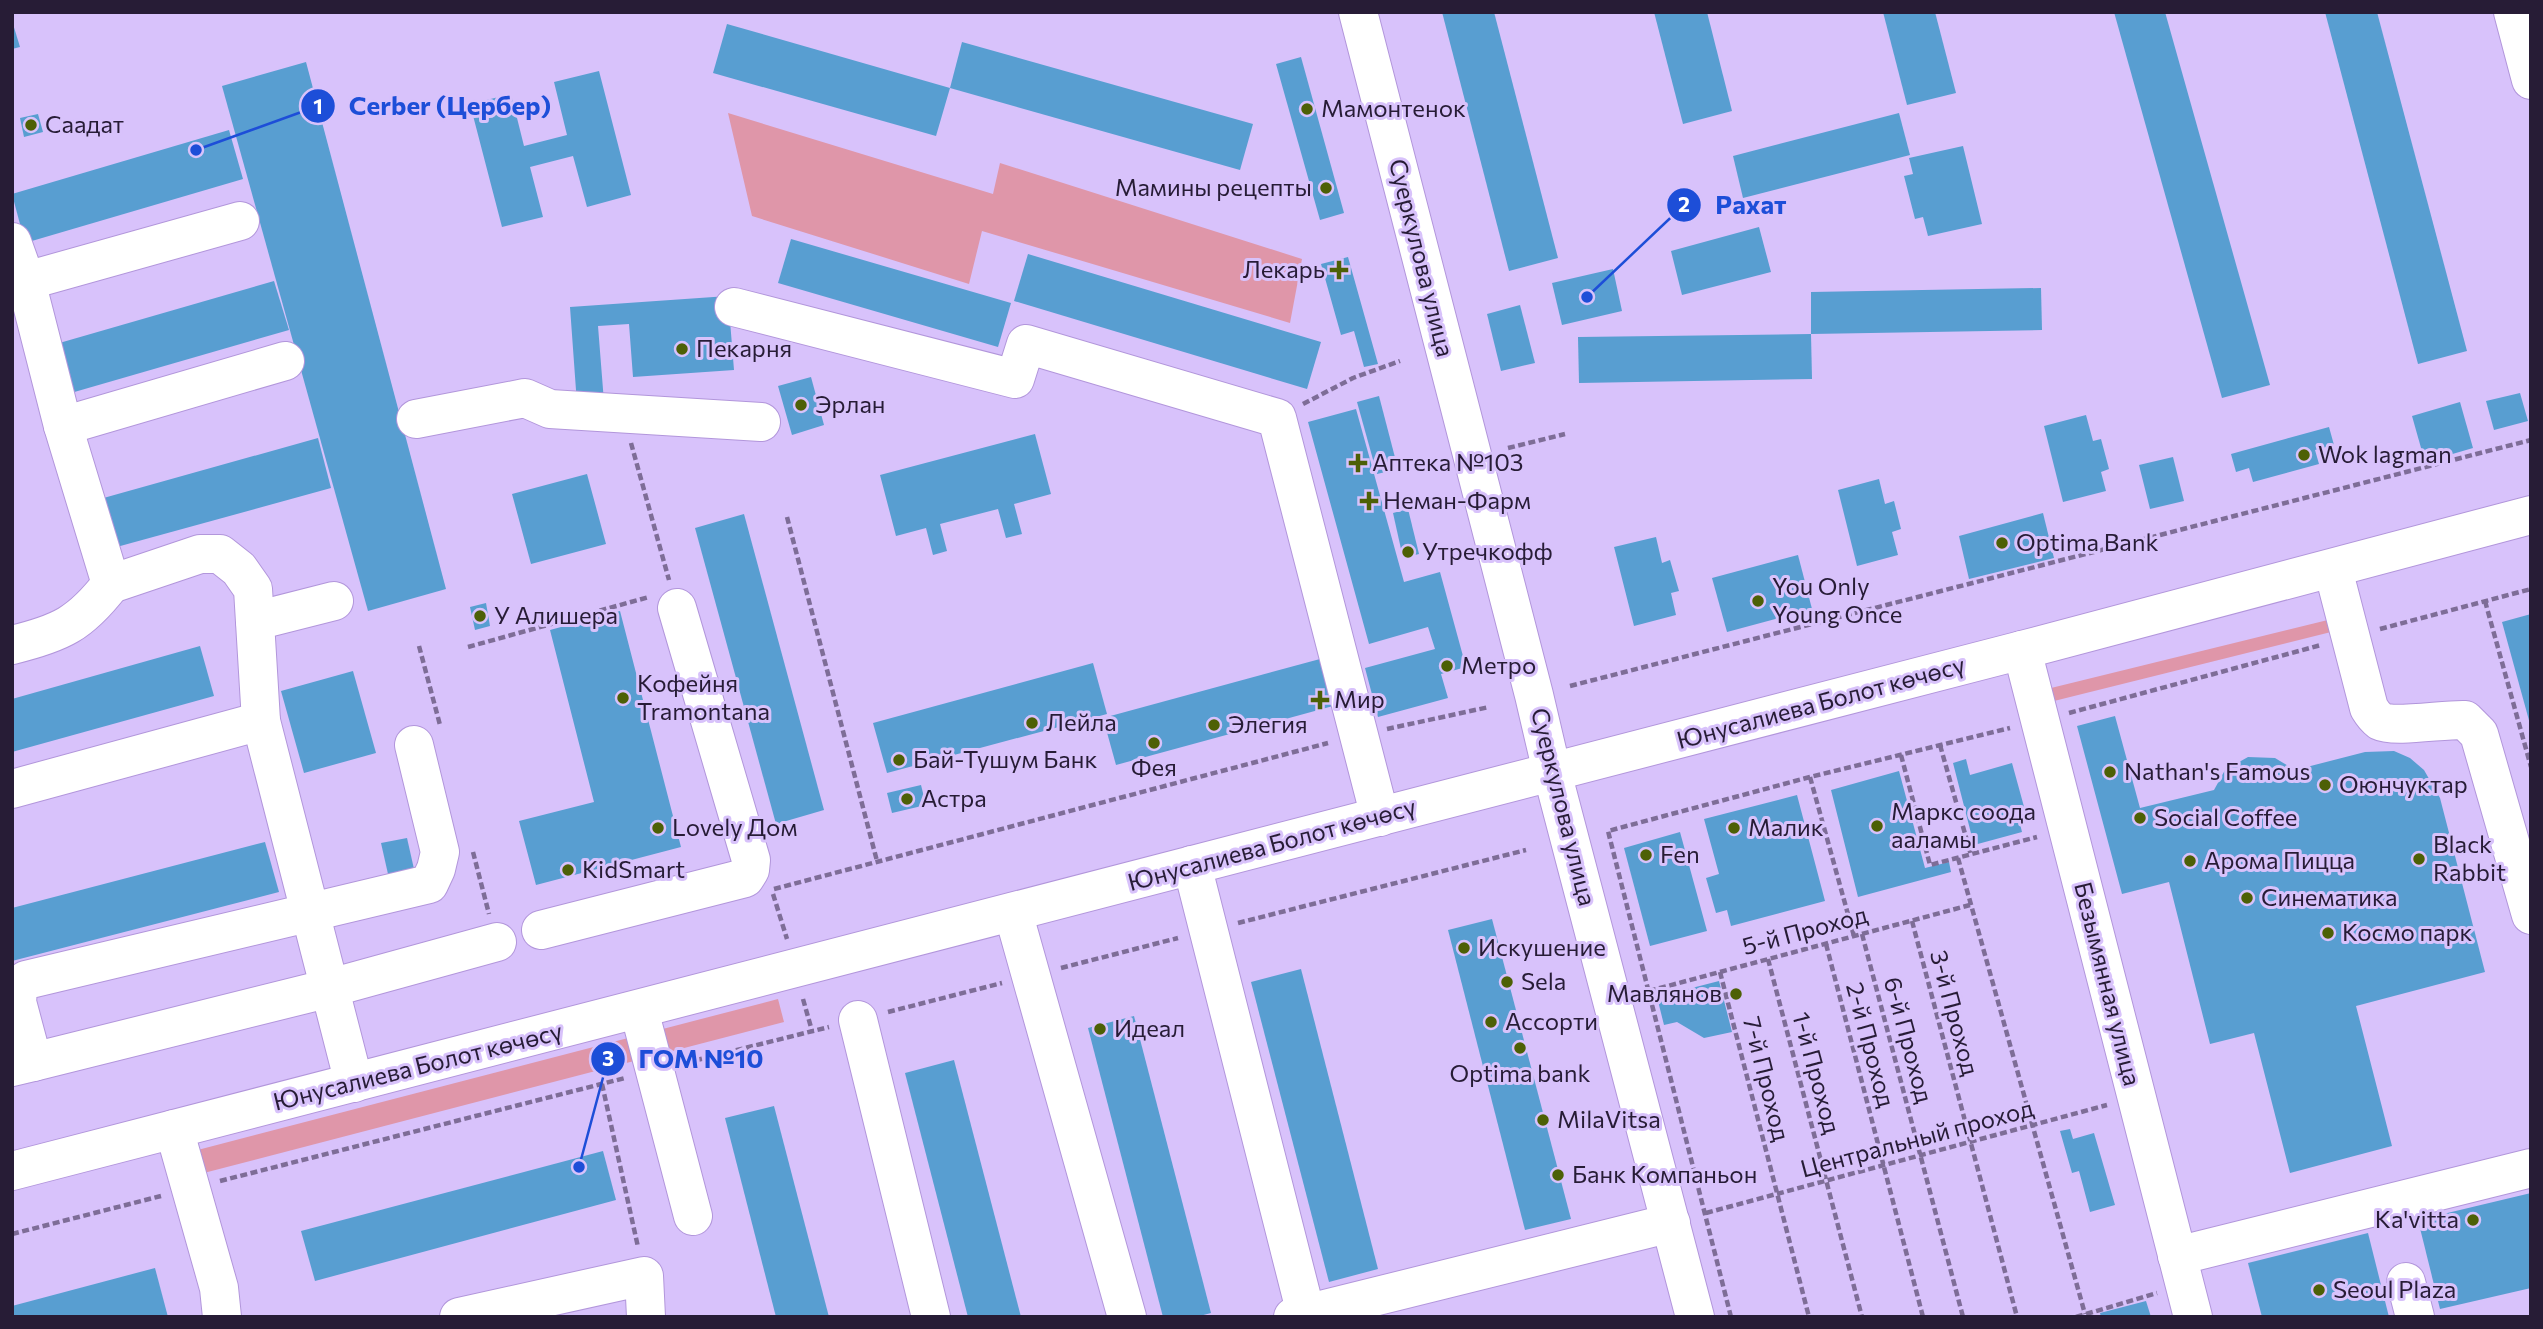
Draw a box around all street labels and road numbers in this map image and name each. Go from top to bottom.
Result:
street label: Суеркулова улица [1384,156,1461,360]
street label: Юнусалиева Болот көчөсү [1673,649,1968,754]
street label: Суеркулова улица [1526,705,1603,909]
street label: Юнусалиева Болот көчөсү [1124,791,1419,896]
street label: Безымянная улица [2069,879,2148,1089]
street label: 5-й Проход [1739,899,1870,960]
street label: 3-й Проход [1925,947,1986,1078]
street label: 6-й Проход [1879,973,1940,1106]
street label: 2-й Проход [1841,979,1902,1110]
street label: 1-й Проход [1787,1009,1848,1137]
street label: 7-й Проход [1738,1013,1797,1144]
street label: Юнусалиева Болот көчөсү [270,1016,565,1116]
street label: Центральный проход [1797,1092,2036,1183]

